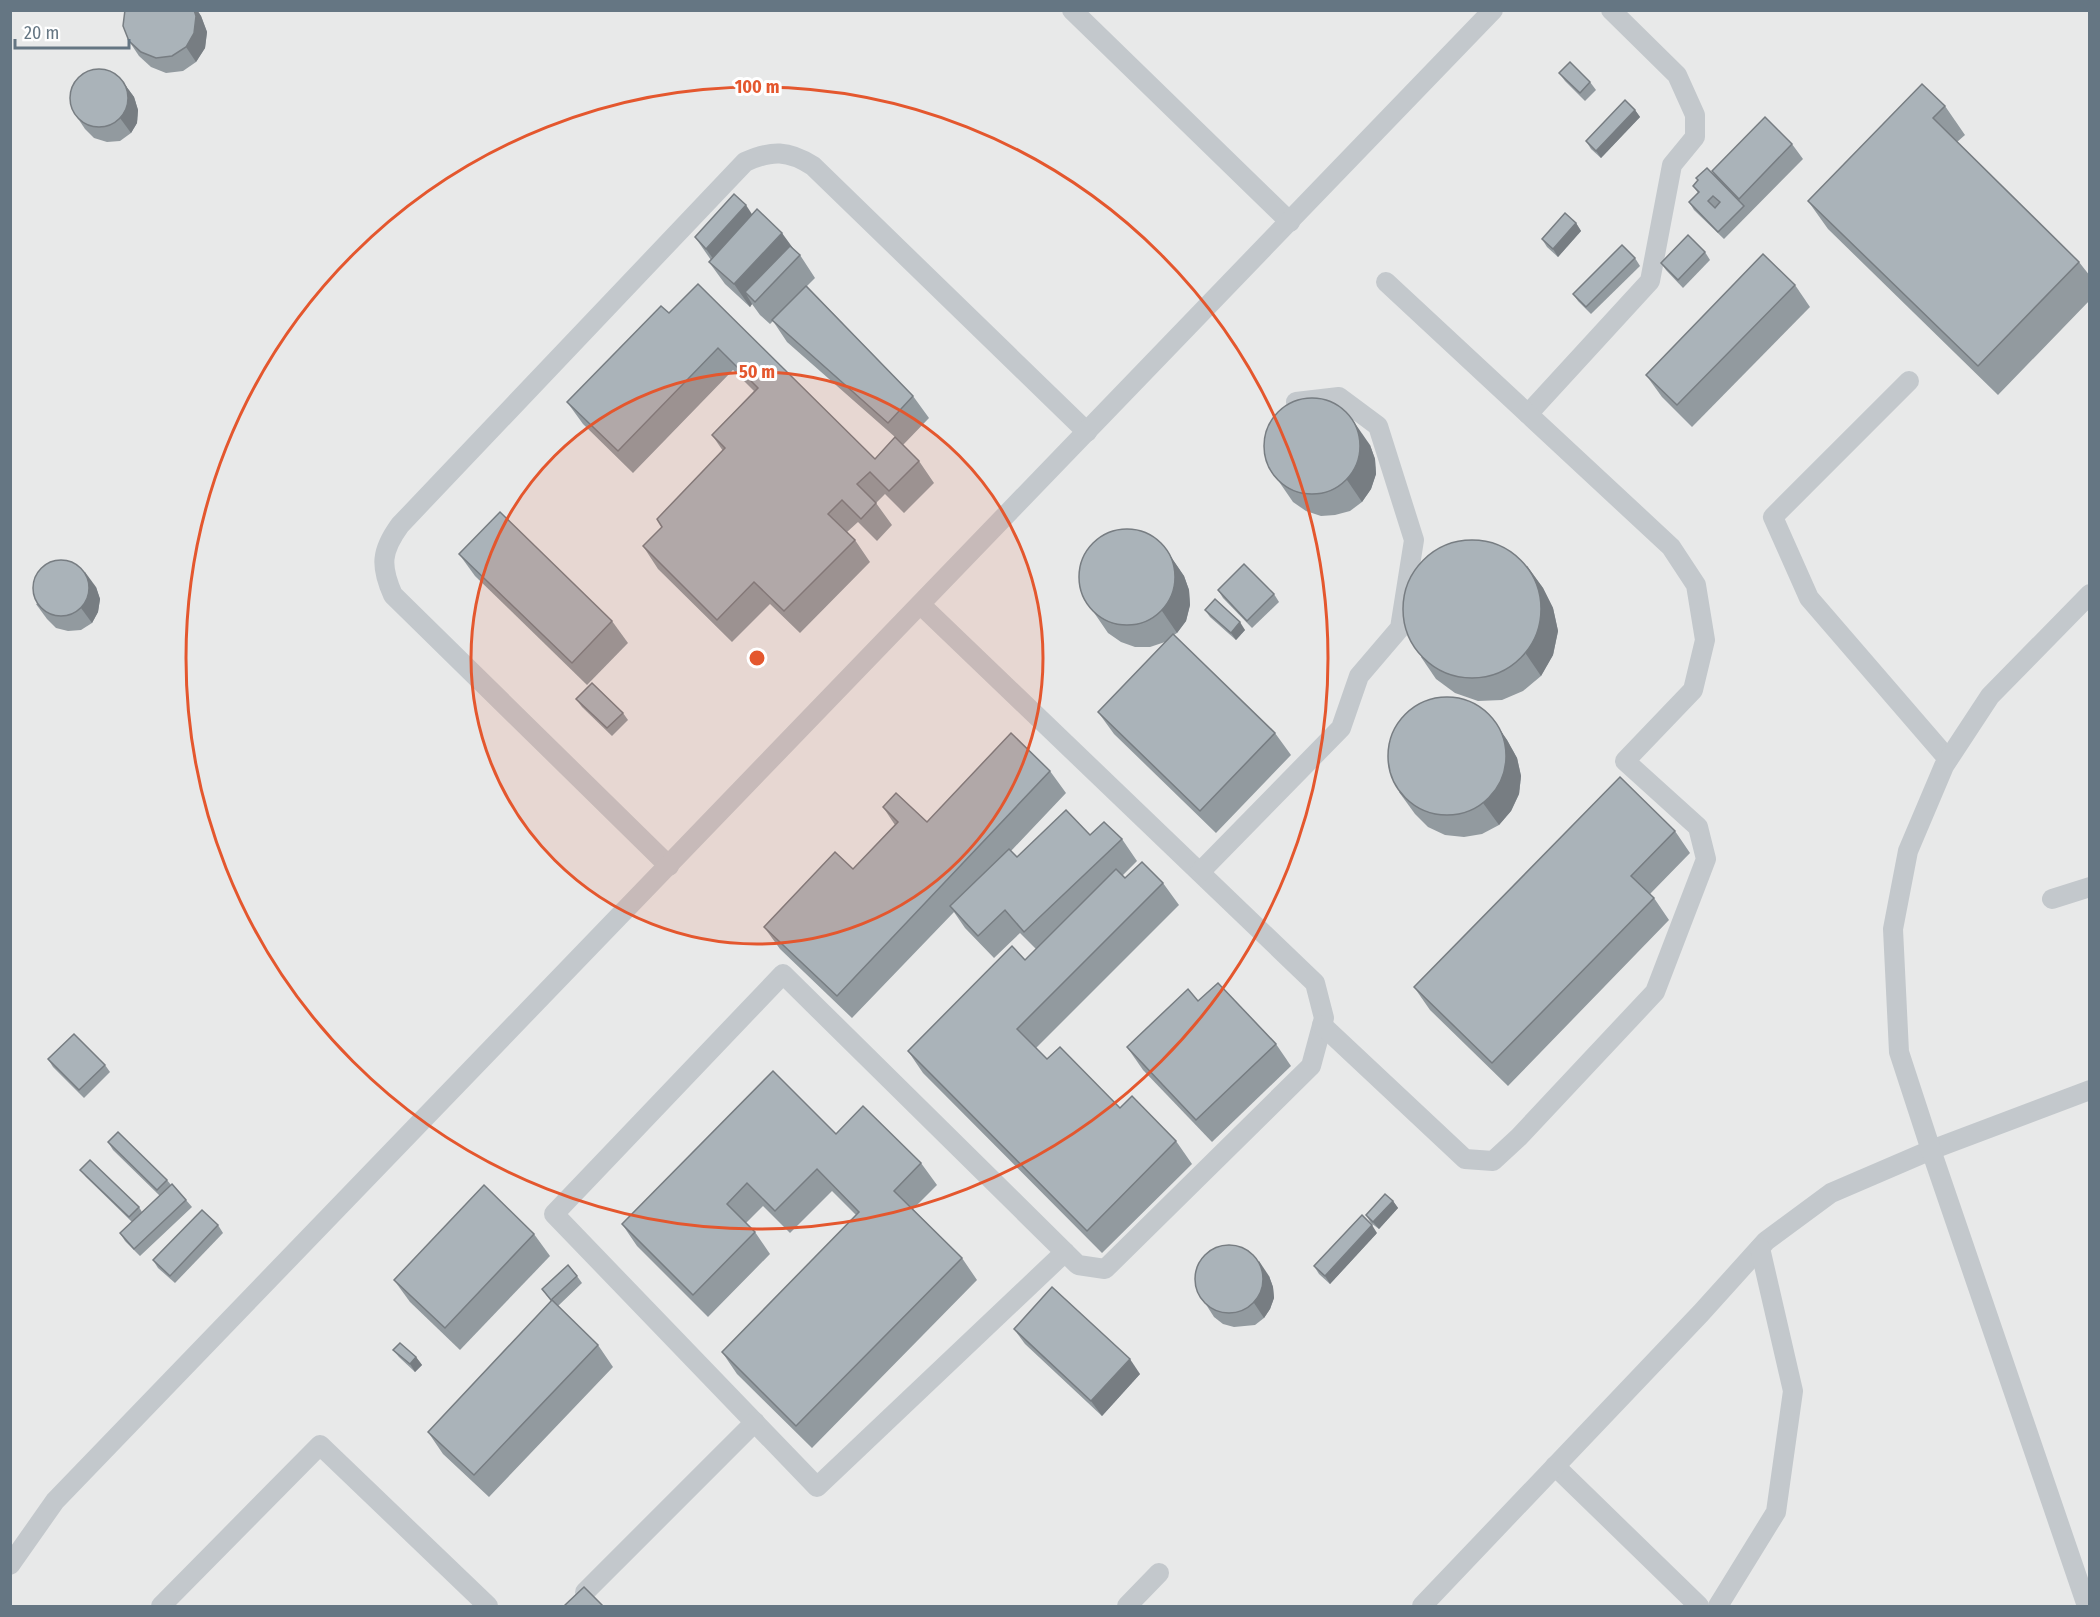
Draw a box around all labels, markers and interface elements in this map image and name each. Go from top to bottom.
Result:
scale bar [15,12,129,50]
text: 20 m [24,22,59,44]
text: 100 m [735,76,779,98]
text: 50 m [739,361,775,383]
centre of rings [747,648,767,668]

